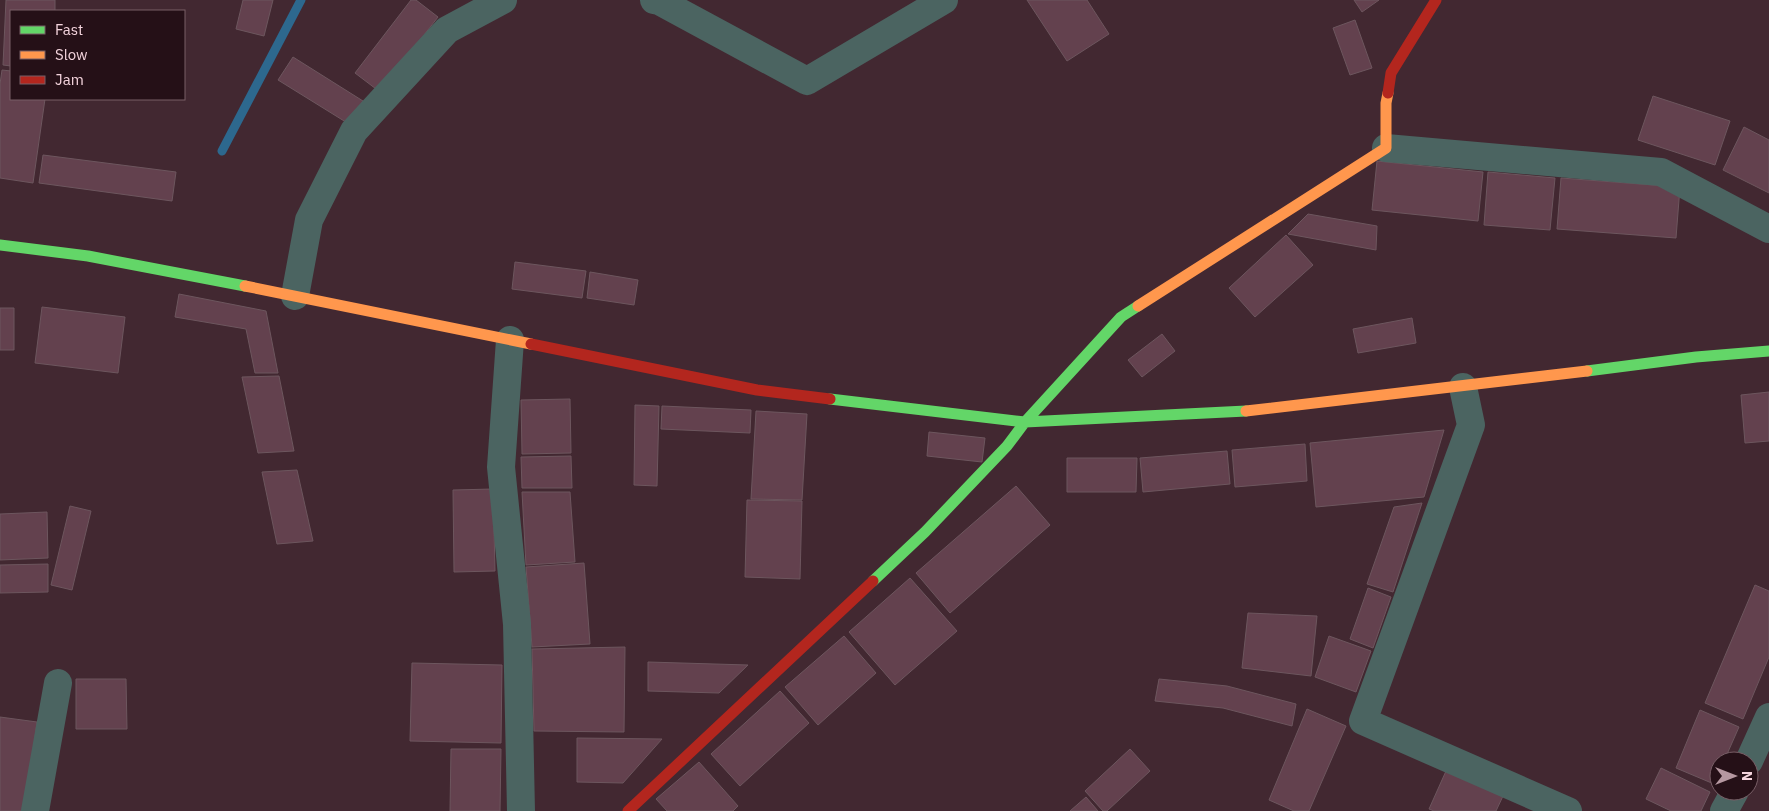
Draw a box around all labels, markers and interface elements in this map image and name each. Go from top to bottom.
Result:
legend [10,10,185,100]
text: Fast [55,20,83,39]
text: Slow [55,45,88,64]
text: Jam [55,70,84,89]
north arrow [1709,751,1759,801]
text: N [1738,771,1756,781]

